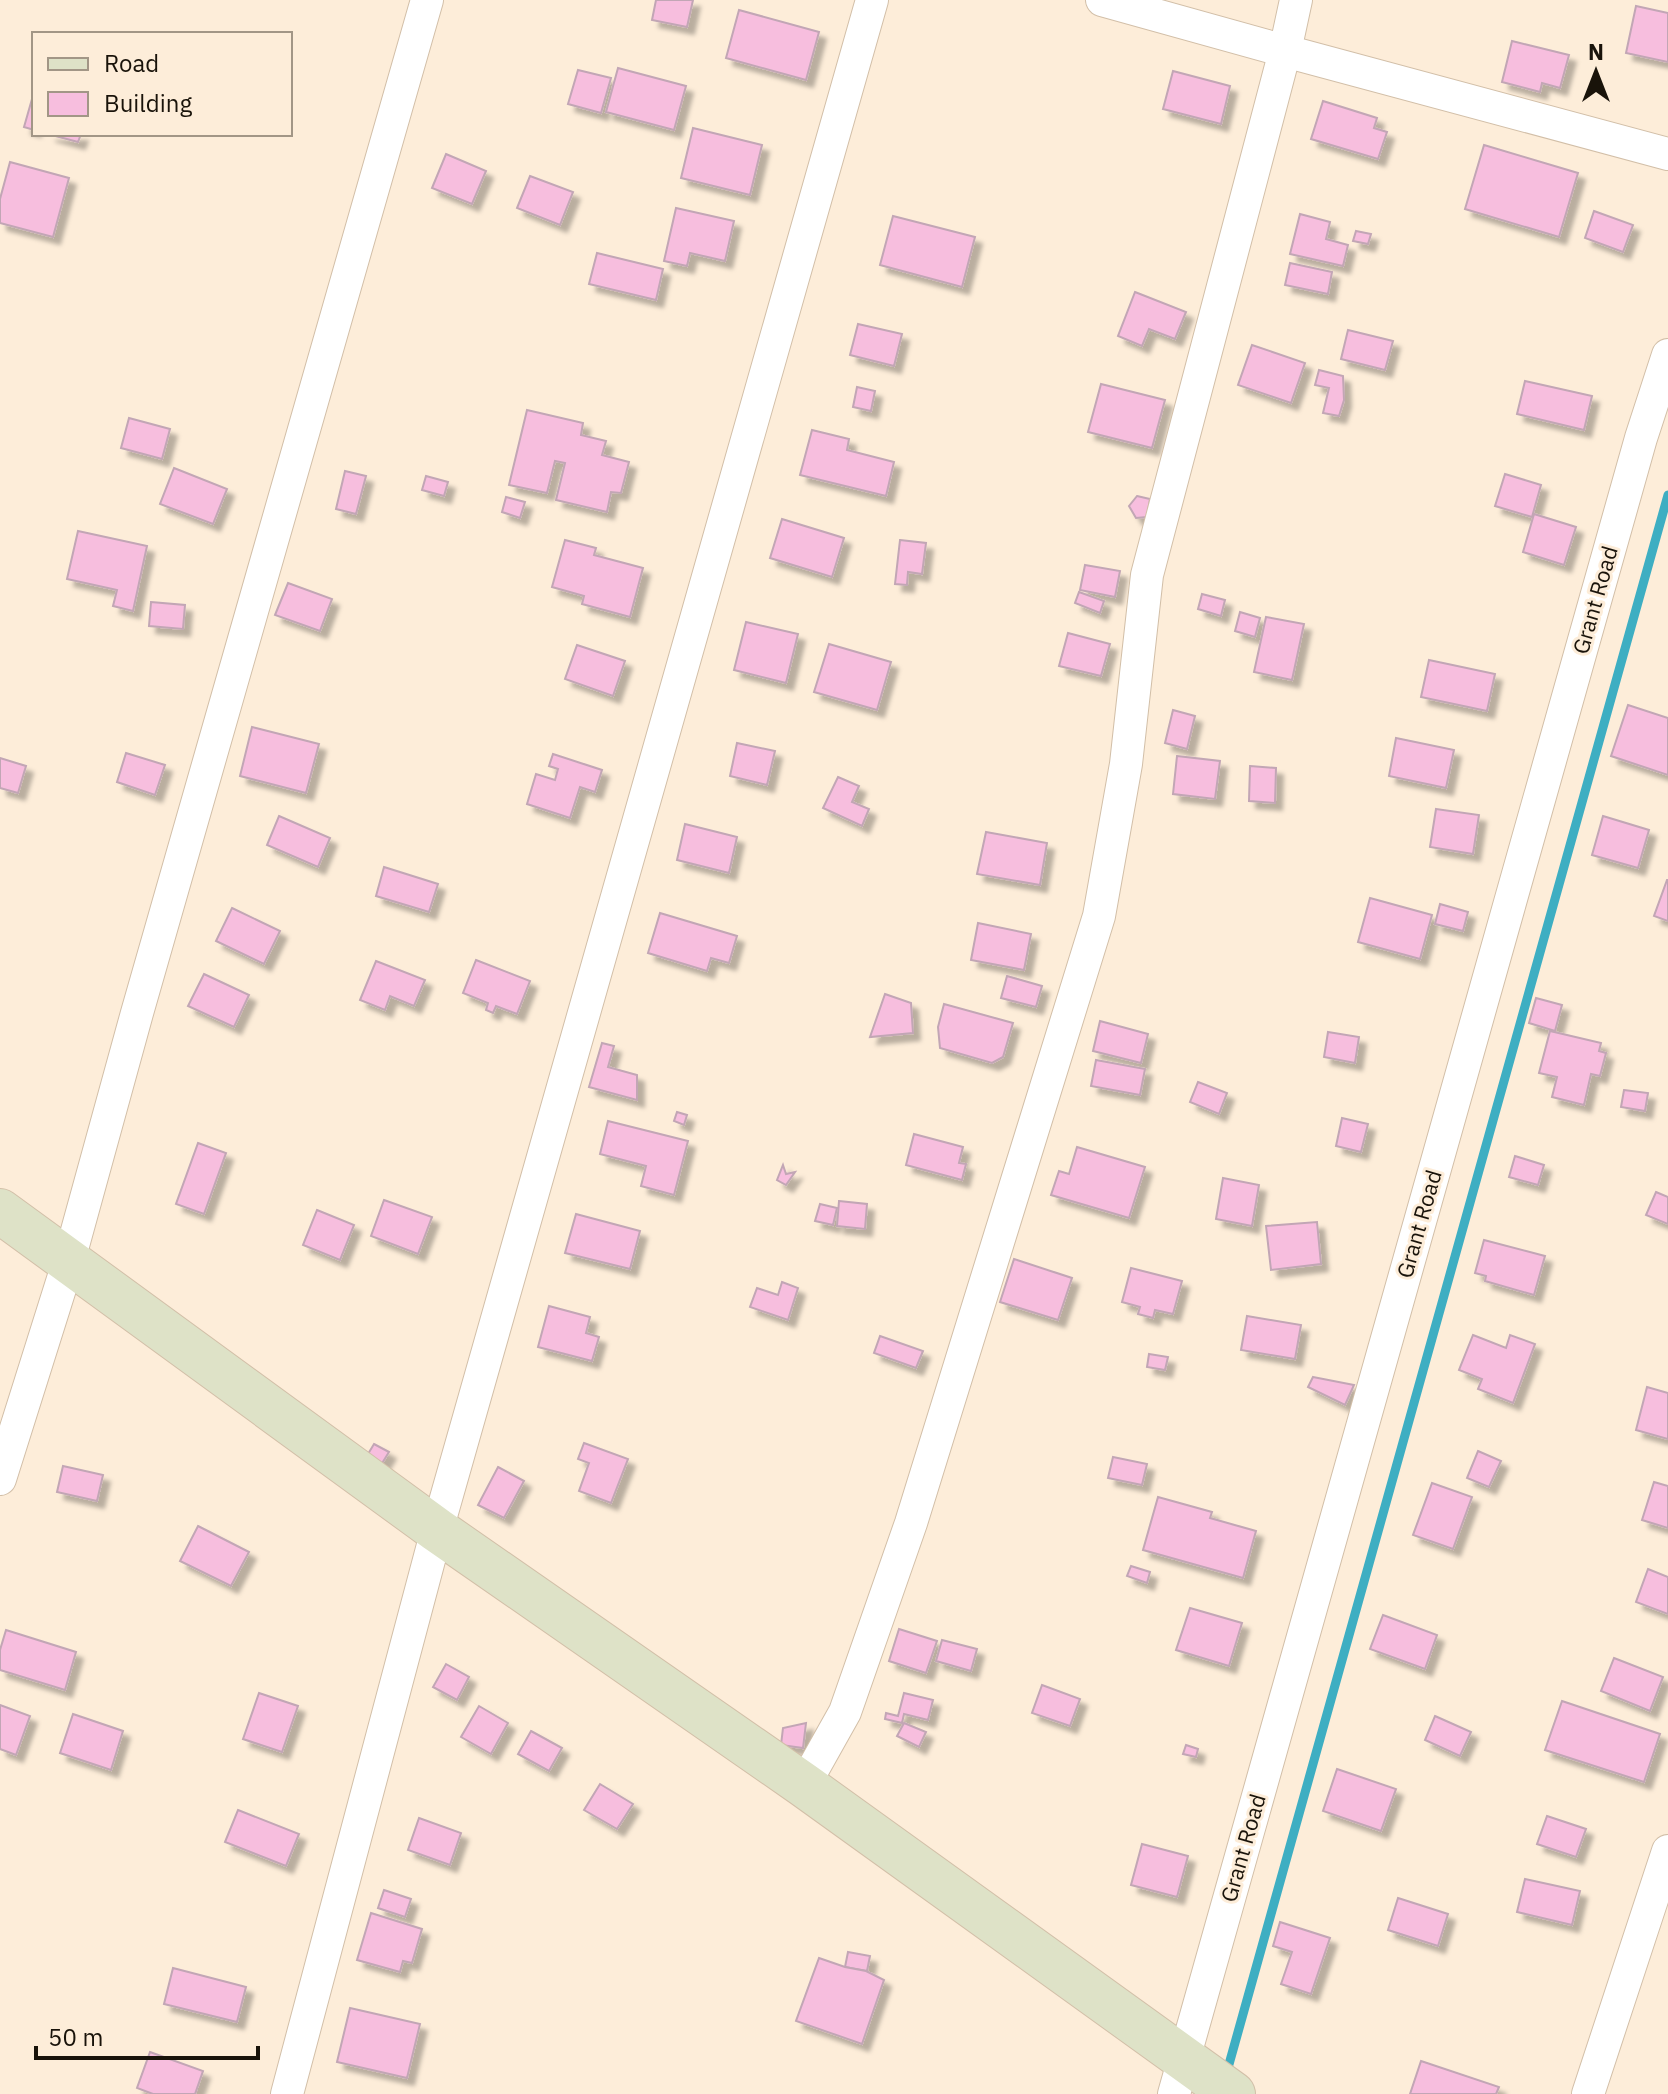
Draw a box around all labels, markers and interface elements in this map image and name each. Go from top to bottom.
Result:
legend [32,32,292,136]
north arrow [1556,32,1636,112]
text: N [1588,37,1604,66]
text: Road [104,47,159,79]
text: Building [104,87,192,119]
street label: Grant Road [1565,543,1624,657]
street label: Grant Road [1389,1167,1448,1281]
street label: Grant Road [1213,1791,1272,1905]
scale bar [36,2010,258,2060]
text: 50 m [48,2021,103,2053]

